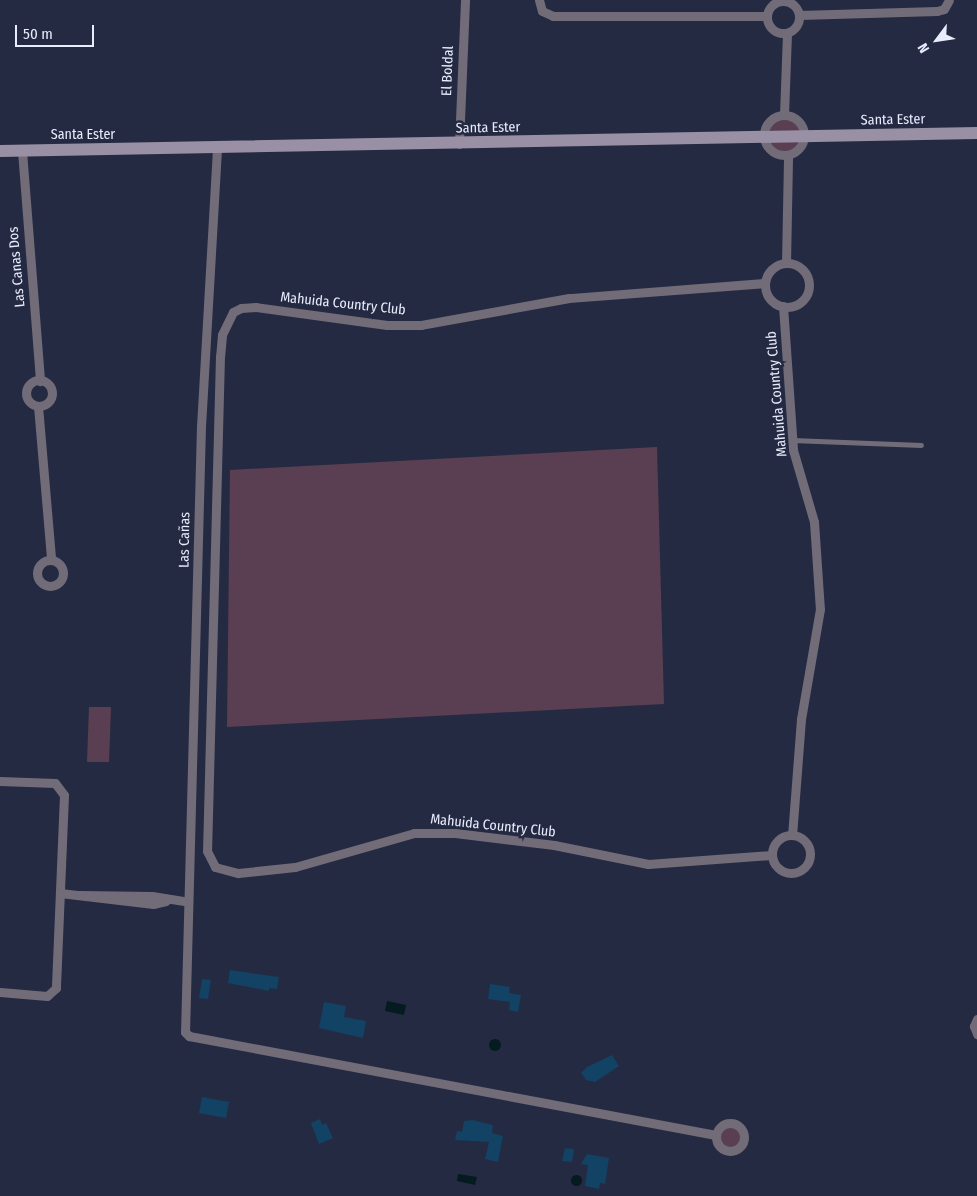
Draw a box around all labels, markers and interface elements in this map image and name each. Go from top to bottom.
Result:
scale bar [18,15,96,47]
north arrow [912,15,962,65]
text: 50 m [23,25,53,43]
text: N [914,40,933,56]
street label: El Boldal [439,46,457,96]
street label: Santa Ester [861,111,925,129]
street label: Santa Ester [456,119,520,137]
street label: Santa Ester [51,127,115,143]
street label: Las Canas Dos [5,226,29,308]
street label: Mahuida Country Club [279,289,407,319]
street label: Mahuida Country Club [763,330,791,458]
street label: Las Cañas [176,512,194,568]
street label: Mahuida Country Club [429,811,557,841]

